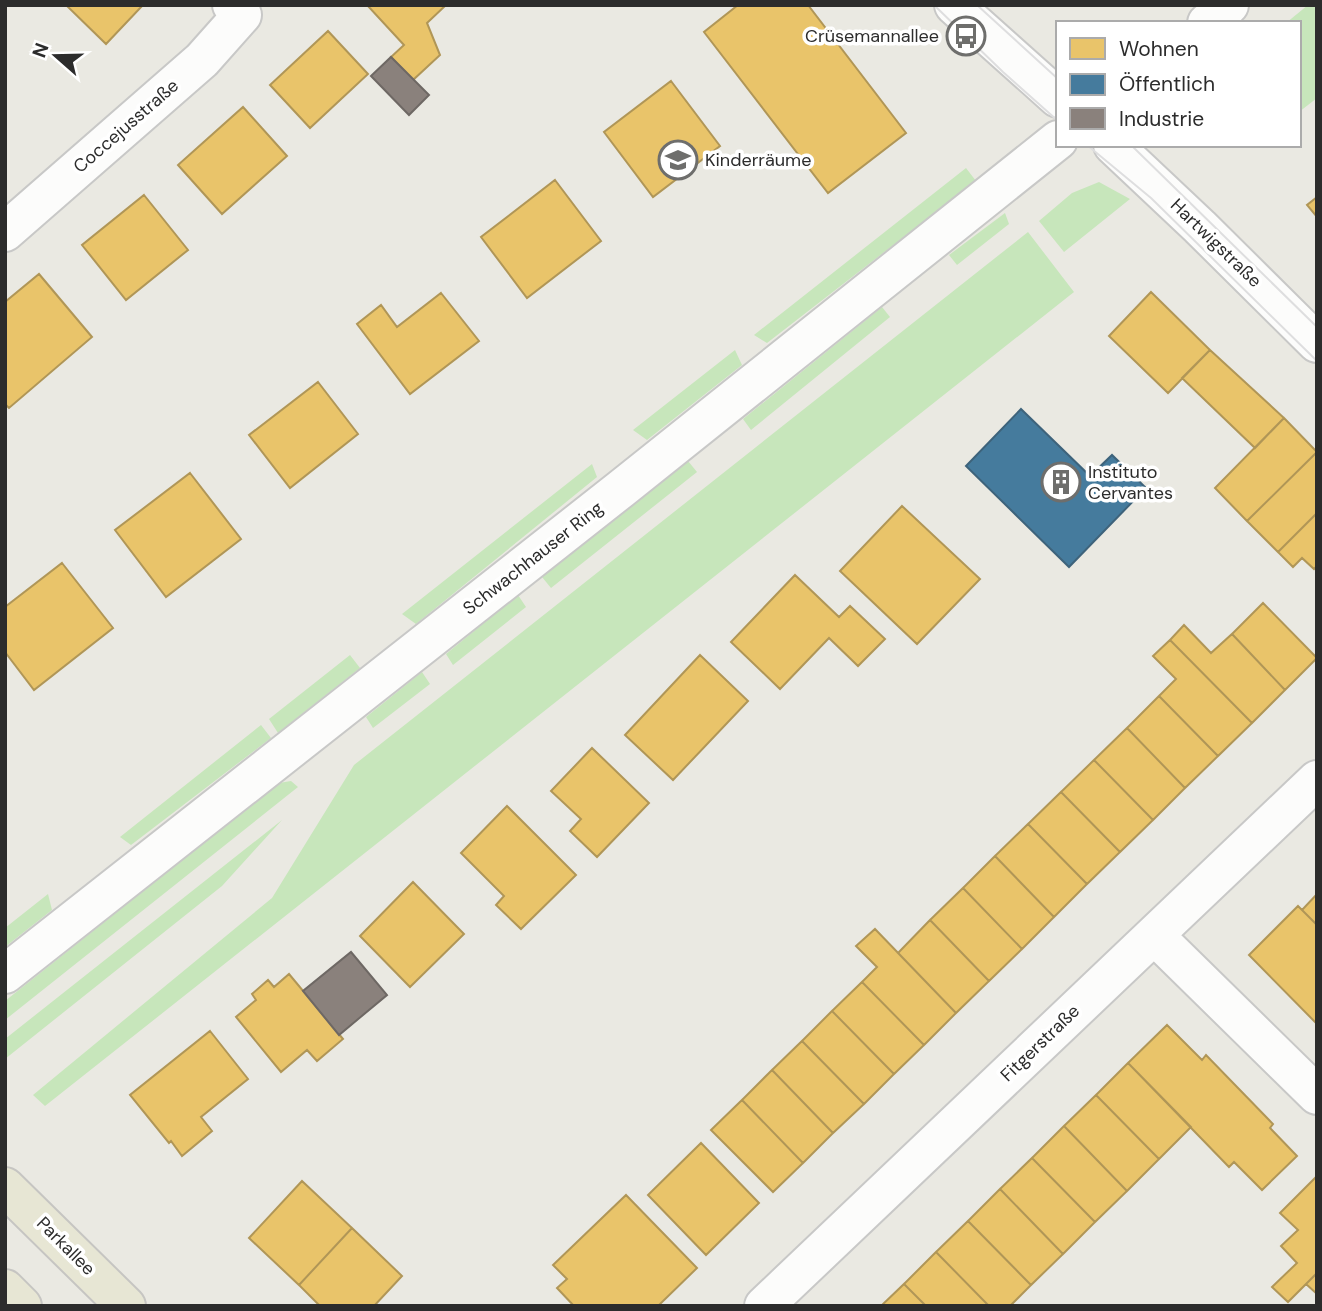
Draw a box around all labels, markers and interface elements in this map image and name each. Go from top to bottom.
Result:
bus stop icon: Crüsemannallee [945,15,987,57]
north arrow [21,21,91,91]
legend [1056,21,1301,147]
place label: Crüsemannallee [805,24,939,48]
text: Wohnen [1119,35,1199,63]
text: N [26,40,55,61]
text: Öffentlich [1119,70,1215,98]
street label: Coccejusstraße [68,74,184,178]
text: Industrie [1119,105,1204,133]
school or university icon: Kinderräume [657,139,699,181]
place label: Kinderräume [705,148,811,172]
street label: Hartwigstraße [1165,193,1267,293]
place label: Instituto Cervantes [1088,460,1173,505]
building icon: Instituto Cervantes [1040,461,1082,503]
street label: Schwachhauser Ring [458,496,608,620]
street label: Fitgerstraße [995,999,1085,1087]
street label: Parkallee [31,1211,101,1281]

